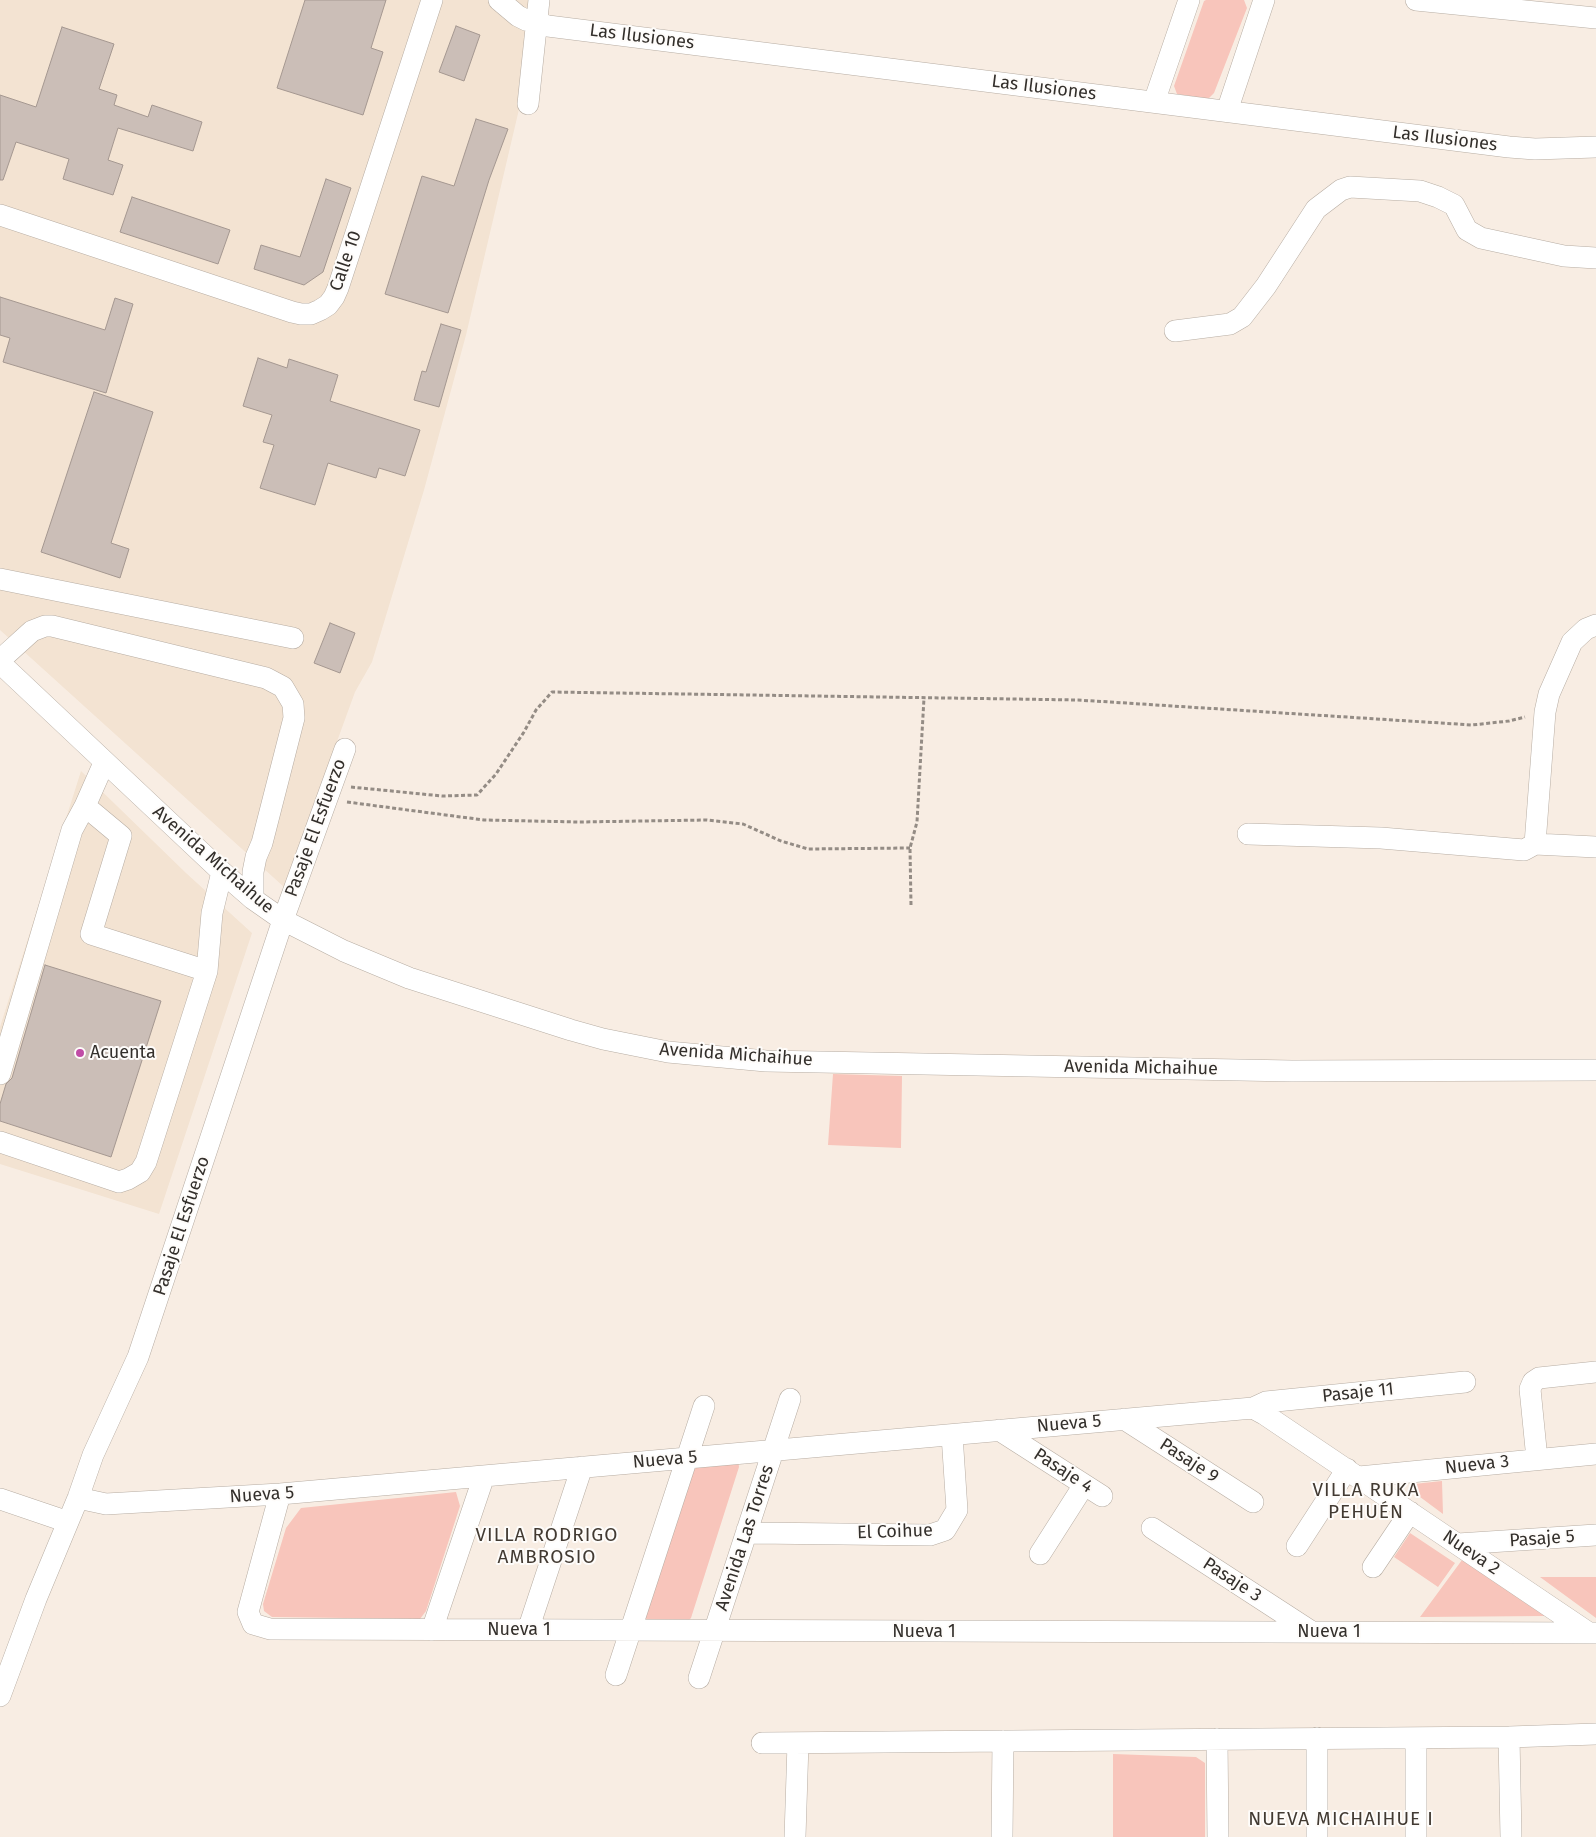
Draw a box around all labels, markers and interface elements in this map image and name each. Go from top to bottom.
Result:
street label: Las Ilusiones [588,20,696,54]
street label: Las Ilusiones [990,71,1098,105]
street label: Las Ilusiones [1391,122,1499,156]
street label: Calle 10 [326,228,366,294]
street label: Pasaje El Esfuerzo [281,756,351,900]
street label: Avenida Michaihue [148,801,278,919]
street label: Avenida Michaihue [659,1039,813,1071]
place label: Acuenta [90,1042,156,1064]
marker: Acuenta [74,1047,86,1059]
street label: Avenida Michaihue [1064,1056,1218,1080]
street label: Pasaje El Esfuerzo [149,1154,215,1298]
street label: Pasaje 11 [1321,1379,1395,1407]
street label: Nueva 5 [1036,1410,1102,1438]
street label: Pasaje 9 [1155,1434,1223,1488]
street label: Pasaje 4 [1029,1444,1097,1498]
street label: Nueva 5 [632,1446,698,1474]
street label: Nueva 3 [1444,1451,1510,1479]
street label: Avenida Las Torres [711,1462,779,1614]
district label: VILLA RUKA PEHUÉN [1311,1480,1421,1524]
street label: Nueva 5 [229,1482,295,1508]
street label: El Coihue [857,1520,933,1544]
district label: VILLA RODRIGO AMBROSIO [474,1525,620,1569]
street label: Nueva 2 [1438,1526,1504,1580]
street label: Pasaje 5 [1509,1526,1575,1552]
street label: Pasaje 3 [1199,1553,1265,1607]
street label: Nueva 1 [487,1619,551,1641]
street label: Nueva 1 [892,1621,956,1643]
street label: Nueva 1 [1297,1621,1361,1643]
district label: NUEVA MICHAIHUE I [1246,1809,1436,1831]

